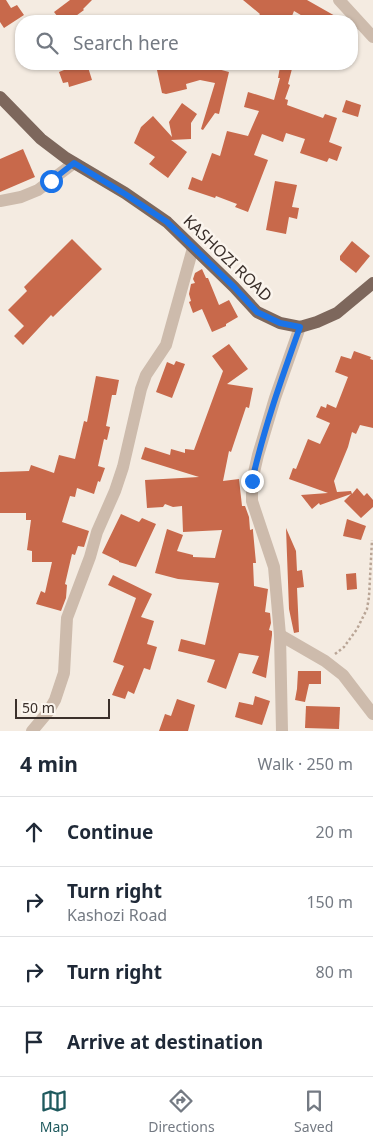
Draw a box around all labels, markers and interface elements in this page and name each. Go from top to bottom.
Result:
search box [15,15,358,70]
icon: search [33,29,61,57]
text: Search here [73,30,179,56]
route start [40,170,63,193]
street label: KASHOZI ROAD [179,210,277,306]
route end [241,470,264,493]
scale bar [15,696,110,719]
text: 50 m [22,698,55,717]
text: 4 min [20,750,78,778]
text: Walk · 250 m [258,753,353,775]
icon: ahead [20,818,48,846]
text: Continue [67,819,153,845]
text: 20 m [316,821,353,843]
text: Turn right [67,878,162,904]
icon: right [20,888,48,916]
text: 150 m [306,891,353,913]
text: Kashozi Road [67,904,167,926]
icon: right [20,958,48,986]
text: Turn right [67,959,162,985]
text: 80 m [316,961,353,983]
icon: arrive [20,1028,48,1056]
text: Arrive at destination [67,1029,263,1055]
tab: Map [40,1087,69,1136]
tab: Directions [148,1087,215,1136]
tab: Saved [294,1087,333,1136]

